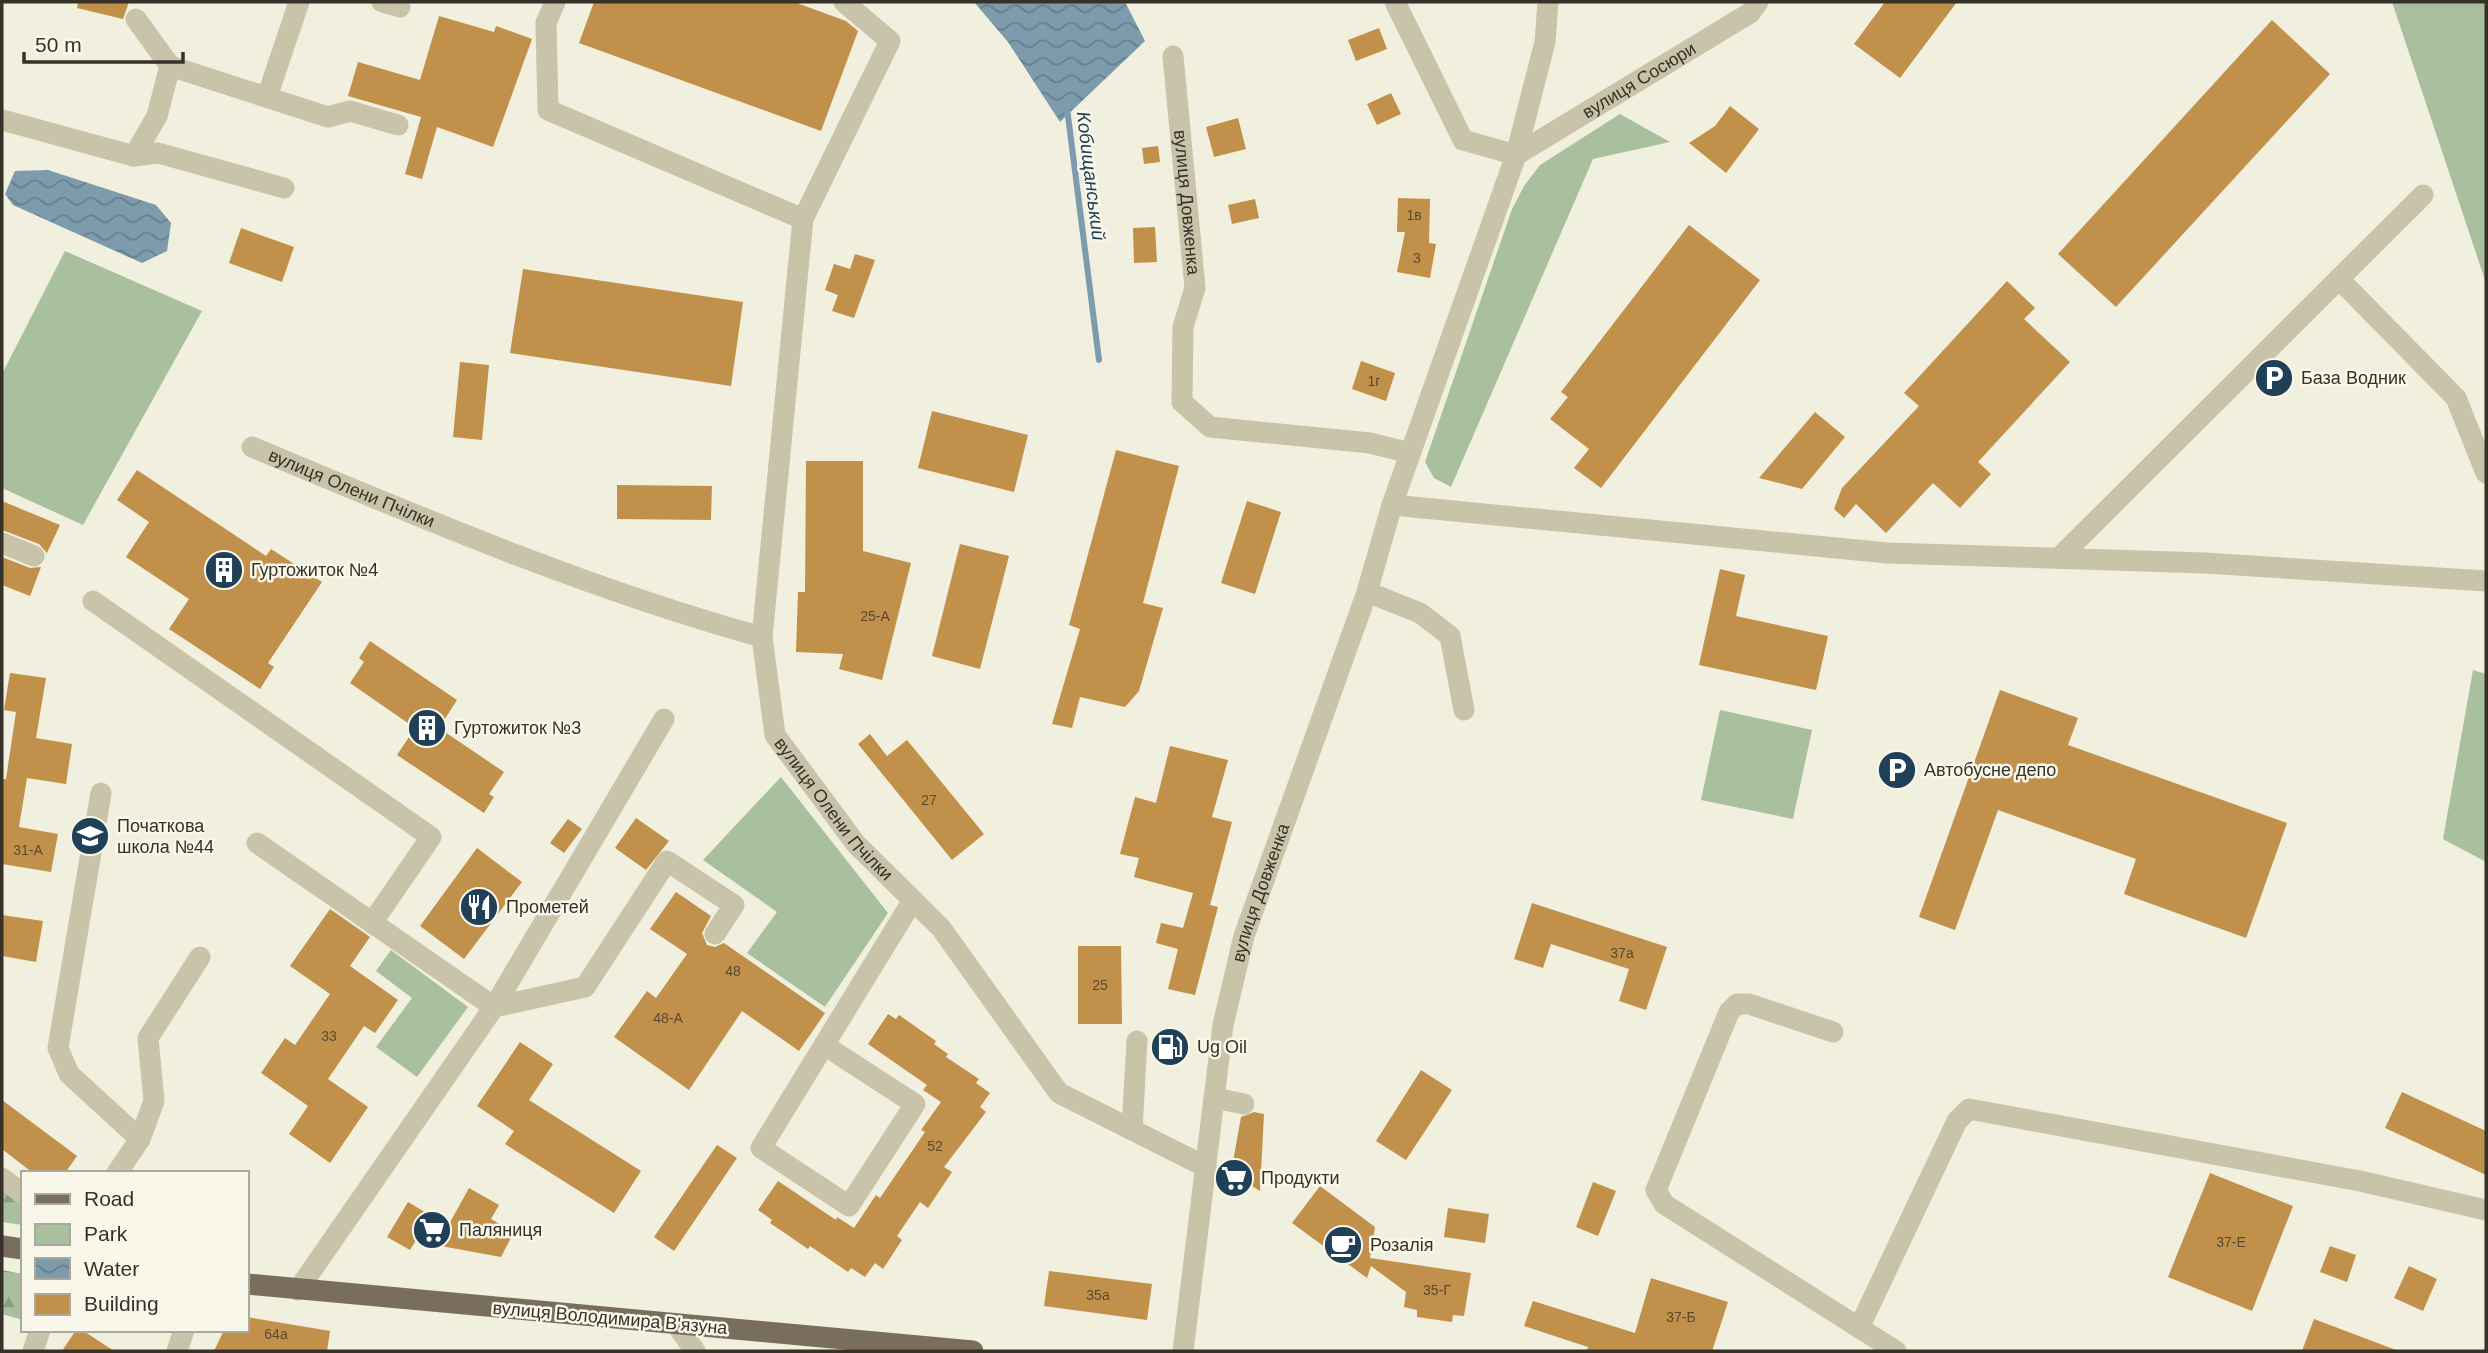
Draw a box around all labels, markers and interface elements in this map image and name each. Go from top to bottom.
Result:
scale bar [24,21,184,65]
text: 50 m [35,33,82,56]
street label: вулиця Сосюри [1579,38,1699,122]
water label: Кобищанський [1073,110,1109,242]
street label: вулиця Довженка [1170,129,1204,277]
house number: 1в [1406,207,1422,223]
house number: 3 [1413,250,1421,266]
parking icon: База Водник [2253,357,2295,399]
place label: База Водник [2301,368,2406,388]
house number: 1г [1368,373,1380,389]
street label: вулиця Олени Пчілки [266,445,438,532]
building icon: Гуртожиток №4 [203,549,245,591]
place label: Гуртожиток №4 [251,560,378,580]
house number: 25-А [860,608,890,624]
building icon: Гуртожиток №3 [406,707,448,749]
place label: Гуртожиток №3 [454,718,581,738]
street label: вулиця Олени Пчілки [770,734,897,885]
parking icon: Автобусне депо [1876,749,1918,791]
place label: Автобусне депо [1924,760,2056,780]
house number: 27 [921,792,937,808]
school or university icon: Початкова школа №44 [69,815,111,857]
place label: Початкова школа №44 [117,816,214,857]
street label: вулиця Довженка [1228,820,1294,964]
house number: 31-А [13,842,43,858]
restaurant icon: Прометей [458,886,500,928]
place label: Прометей [506,897,589,917]
house number: 37а [1610,945,1634,961]
house number: 48 [725,963,741,979]
house number: 25 [1092,977,1108,993]
house number: 48-А [653,1010,683,1026]
fuel station icon: Ug Oil [1149,1026,1191,1068]
house number: 33 [321,1028,337,1044]
place label: Ug Oil [1197,1037,1247,1057]
house number: 52 [927,1138,943,1154]
supermarket icon: Продукти [1213,1157,1255,1199]
place label: Продукти [1261,1168,1339,1188]
legend [21,1171,248,1332]
text: Road [84,1187,134,1210]
supermarket icon: Паляниця [411,1209,453,1251]
place label: Паляниця [459,1220,542,1240]
text: Park [84,1222,128,1245]
cafe icon: Розалія [1322,1224,1364,1266]
house number: 37-Е [2216,1234,2246,1250]
place label: Розалія [1370,1235,1434,1255]
text: Water [84,1257,139,1280]
house number: 35-Г [1423,1282,1451,1298]
house number: 35а [1086,1287,1110,1303]
text: Building [84,1292,159,1315]
street label: вулиця Володимира В'язуна [492,1298,729,1338]
house number: 37-Б [1666,1309,1696,1325]
house number: 64а [264,1326,288,1342]

